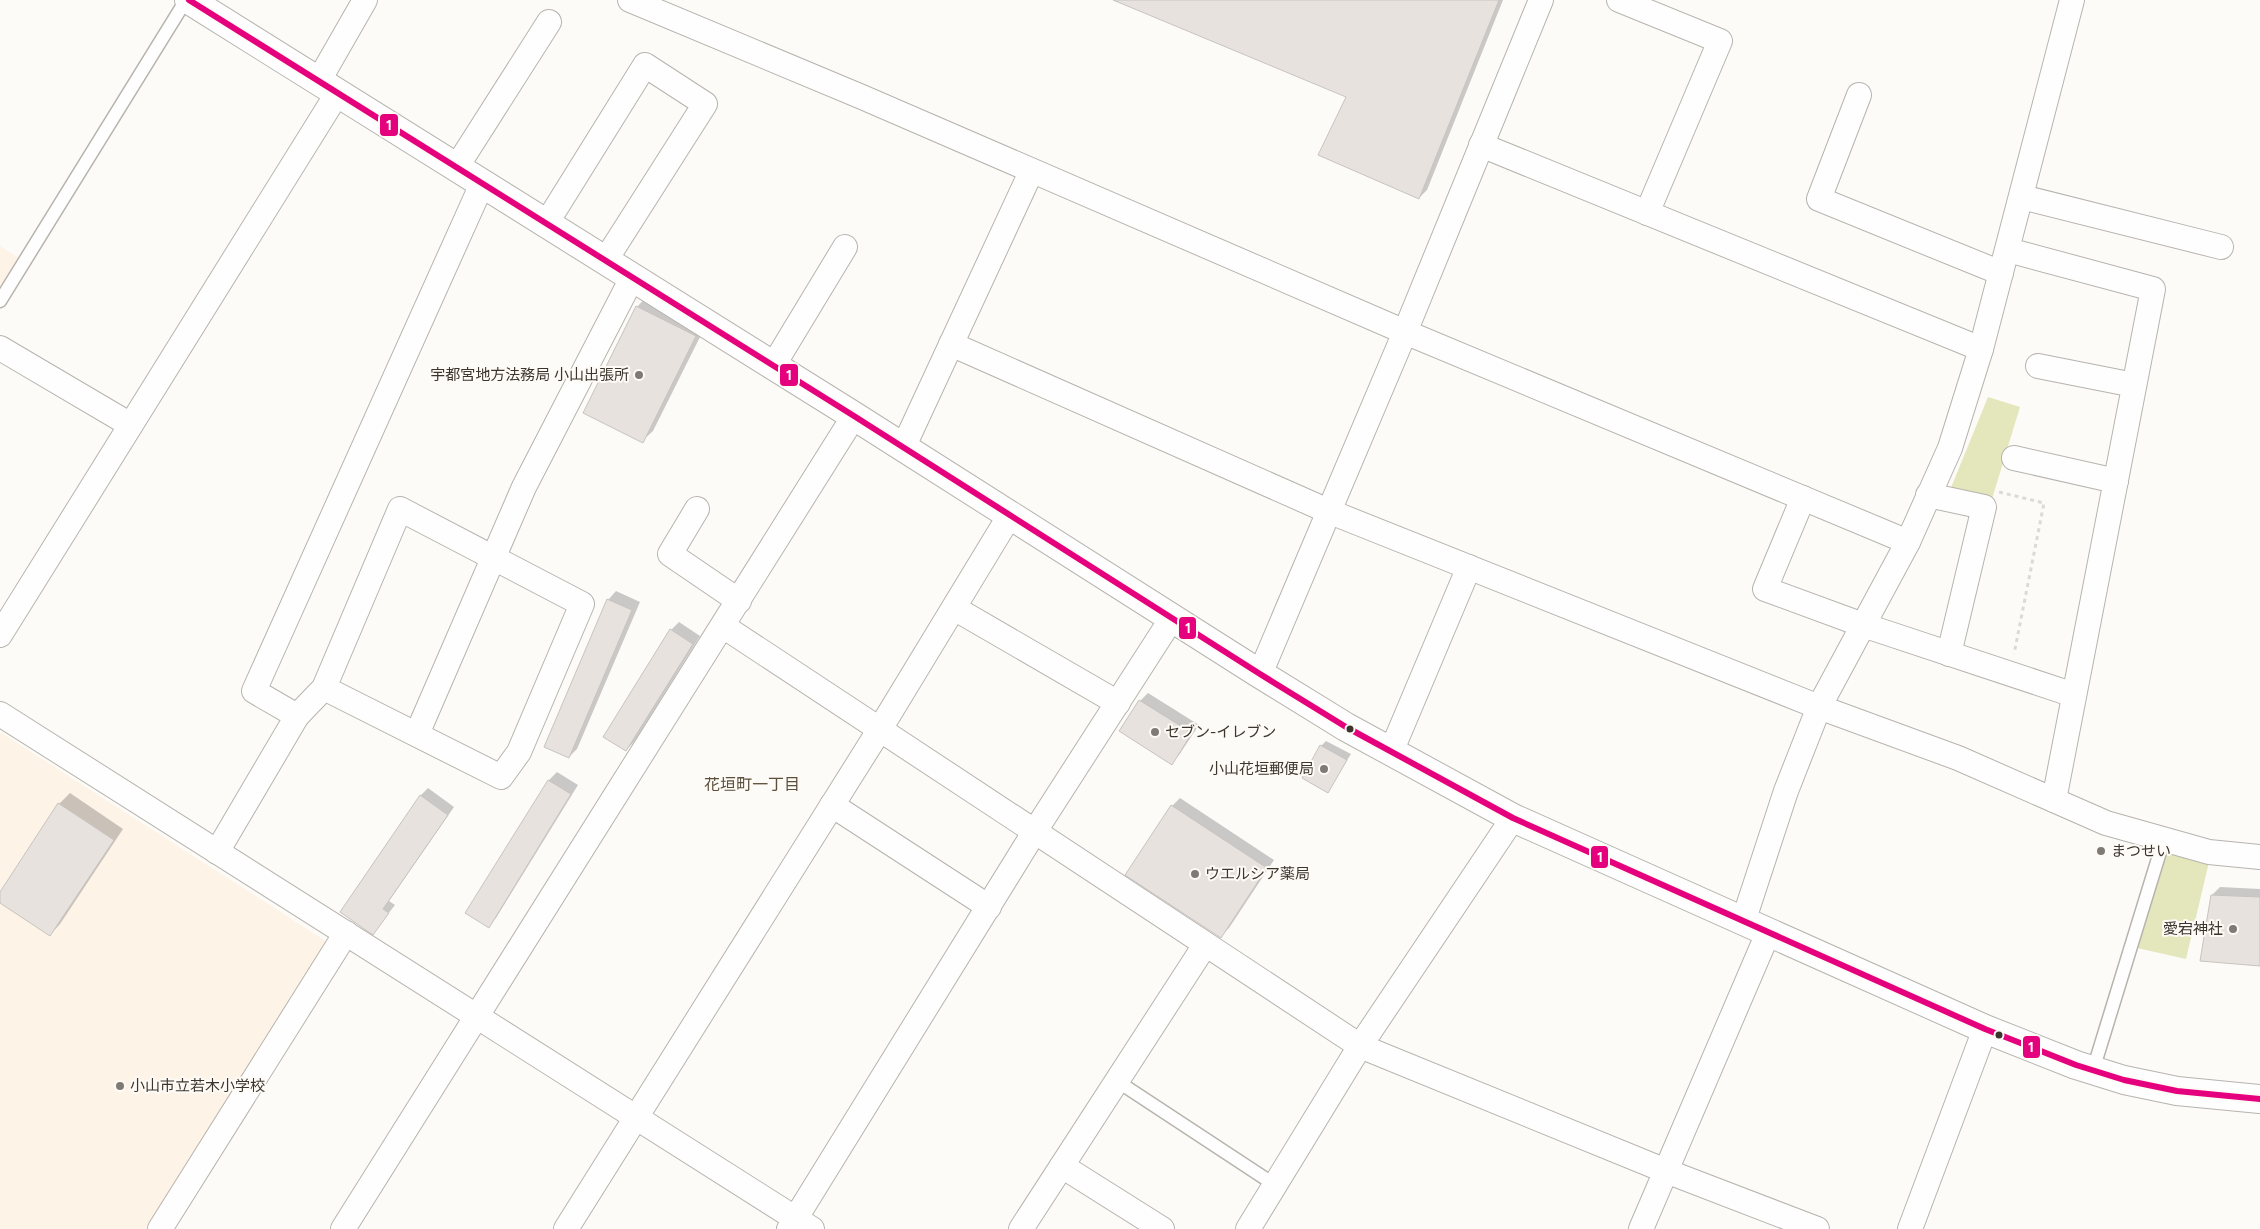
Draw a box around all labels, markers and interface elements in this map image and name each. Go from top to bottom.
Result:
line badge: 1 [379,113,399,137]
text: 1 [386,117,392,134]
line badge: 1 [779,363,799,387]
place label: 宇都宮地方法務局 小山出張所 [430,366,629,384]
text: 1 [786,367,792,384]
marker: 宇都宮地方法務局 小山出張所 [633,369,645,381]
line badge: 1 [1178,616,1197,640]
text: 1 [1185,620,1191,637]
place label: セブン-イレブン [1165,723,1276,741]
unlabelled marker [1345,724,1355,734]
marker: セブン-イレブン [1149,726,1161,738]
place label: 小山花垣郵便局 [1209,760,1314,778]
marker: 小山花垣郵便局 [1318,763,1330,775]
district label: 花垣町一丁目 [704,775,800,794]
place label: まつせい [2111,842,2171,860]
line badge: 1 [1590,845,1609,869]
marker: まつせい [2095,845,2107,857]
text: 1 [1597,849,1603,866]
place label: ウエルシア薬局 [1205,865,1310,883]
marker: ウエルシア薬局 [1189,868,1201,880]
place label: 愛宕神社 [2163,920,2223,938]
marker: 愛宕神社 [2227,923,2239,935]
unlabelled marker [1994,1030,2004,1040]
line badge: 1 [2022,1035,2041,1059]
text: 1 [2028,1039,2034,1056]
place label: 小山市立若木小学校 [130,1077,265,1095]
marker: 小山市立若木小学校 [114,1080,126,1092]

